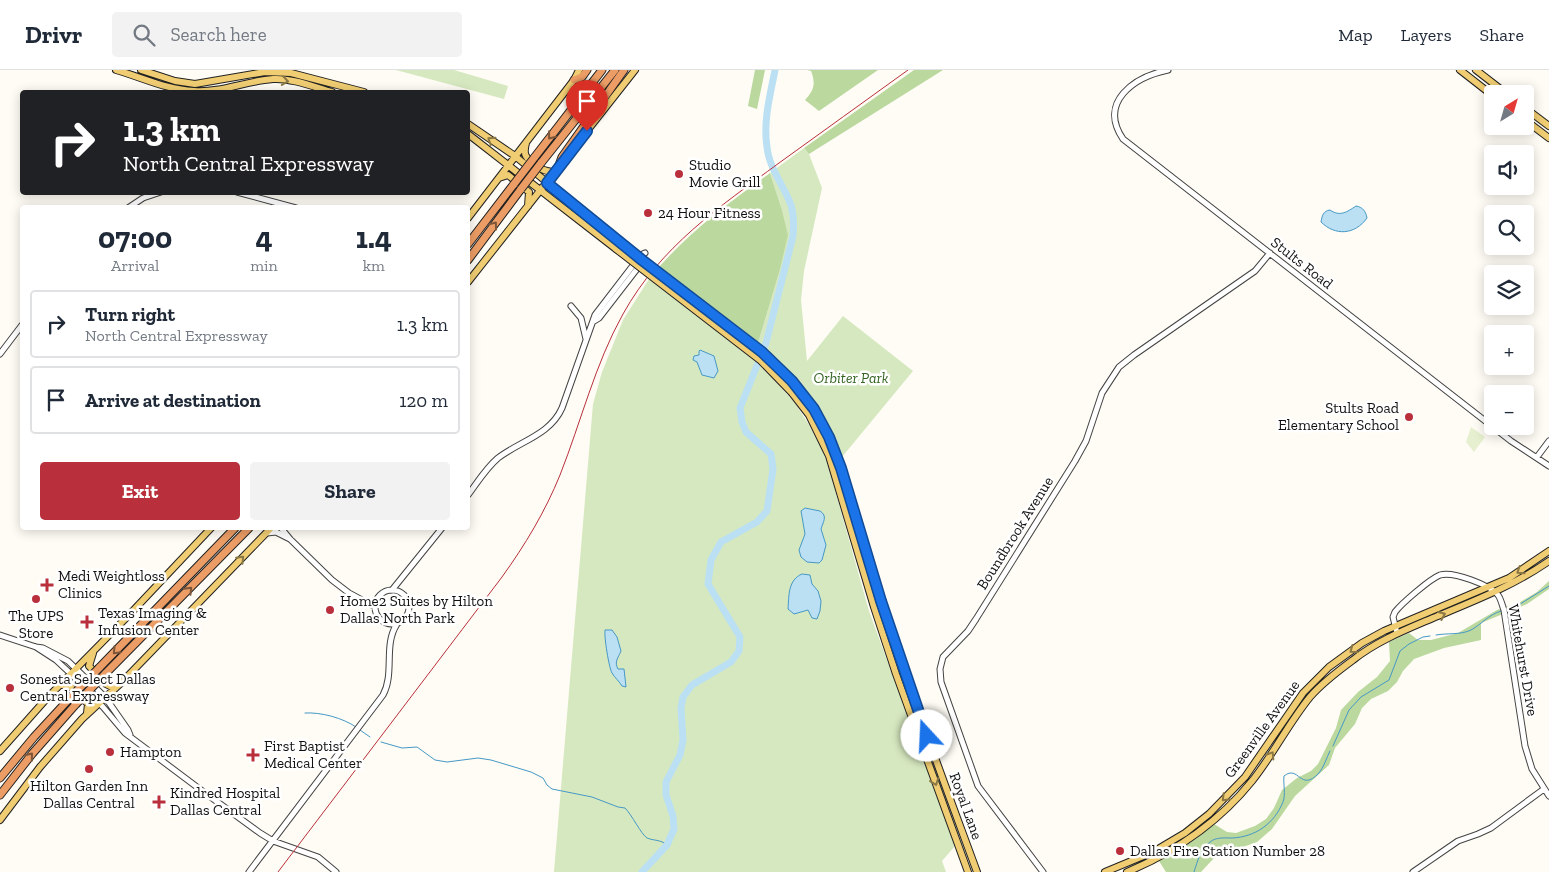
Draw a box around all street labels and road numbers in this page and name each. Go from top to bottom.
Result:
street label: Stults Road [1267,233,1337,293]
street label: Boundbrook Avenue [973,473,1057,593]
street label: Whitehurst Drive [1504,603,1542,717]
street label: Greenville Avenue [1221,677,1303,781]
street label: Royal Lane [946,770,986,842]

